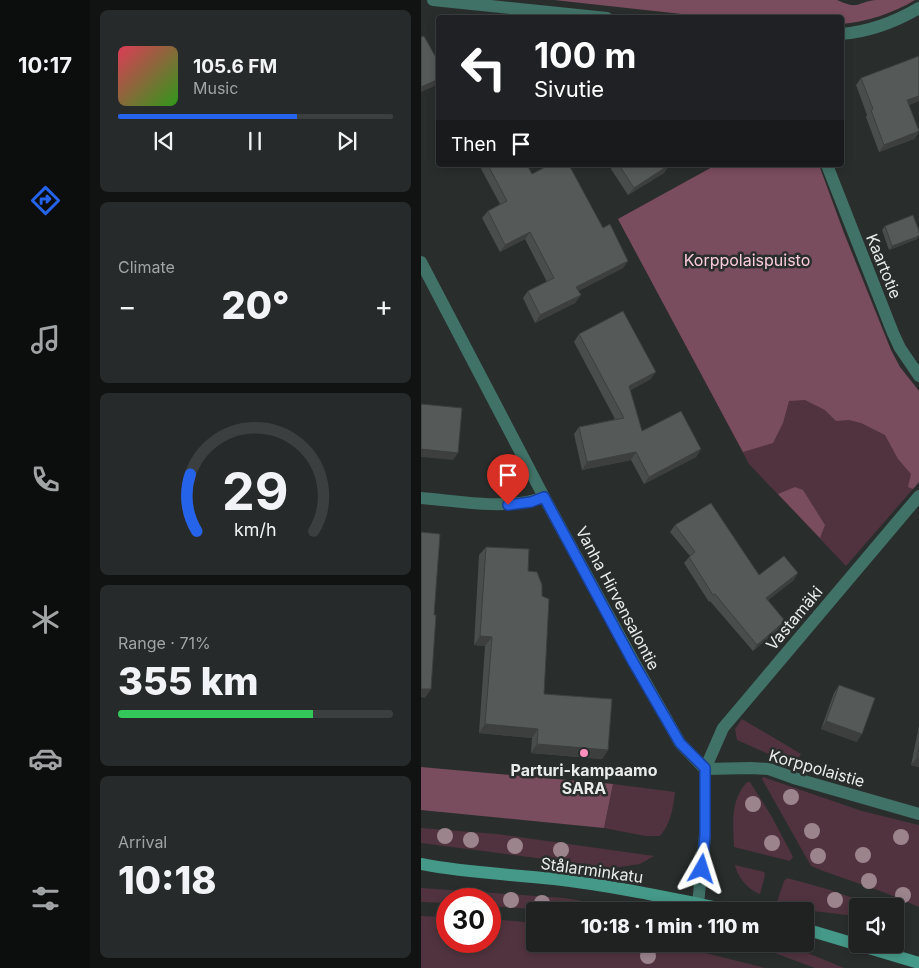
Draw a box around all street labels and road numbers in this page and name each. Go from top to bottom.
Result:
street label: Kaartotie [862,231,906,301]
street label: Vanha Hirvensalontie [572,523,664,673]
street label: Vastamäki [761,582,827,654]
street label: Korppolaistie [767,745,867,791]
street label: Stålarminkatu [539,853,645,887]

